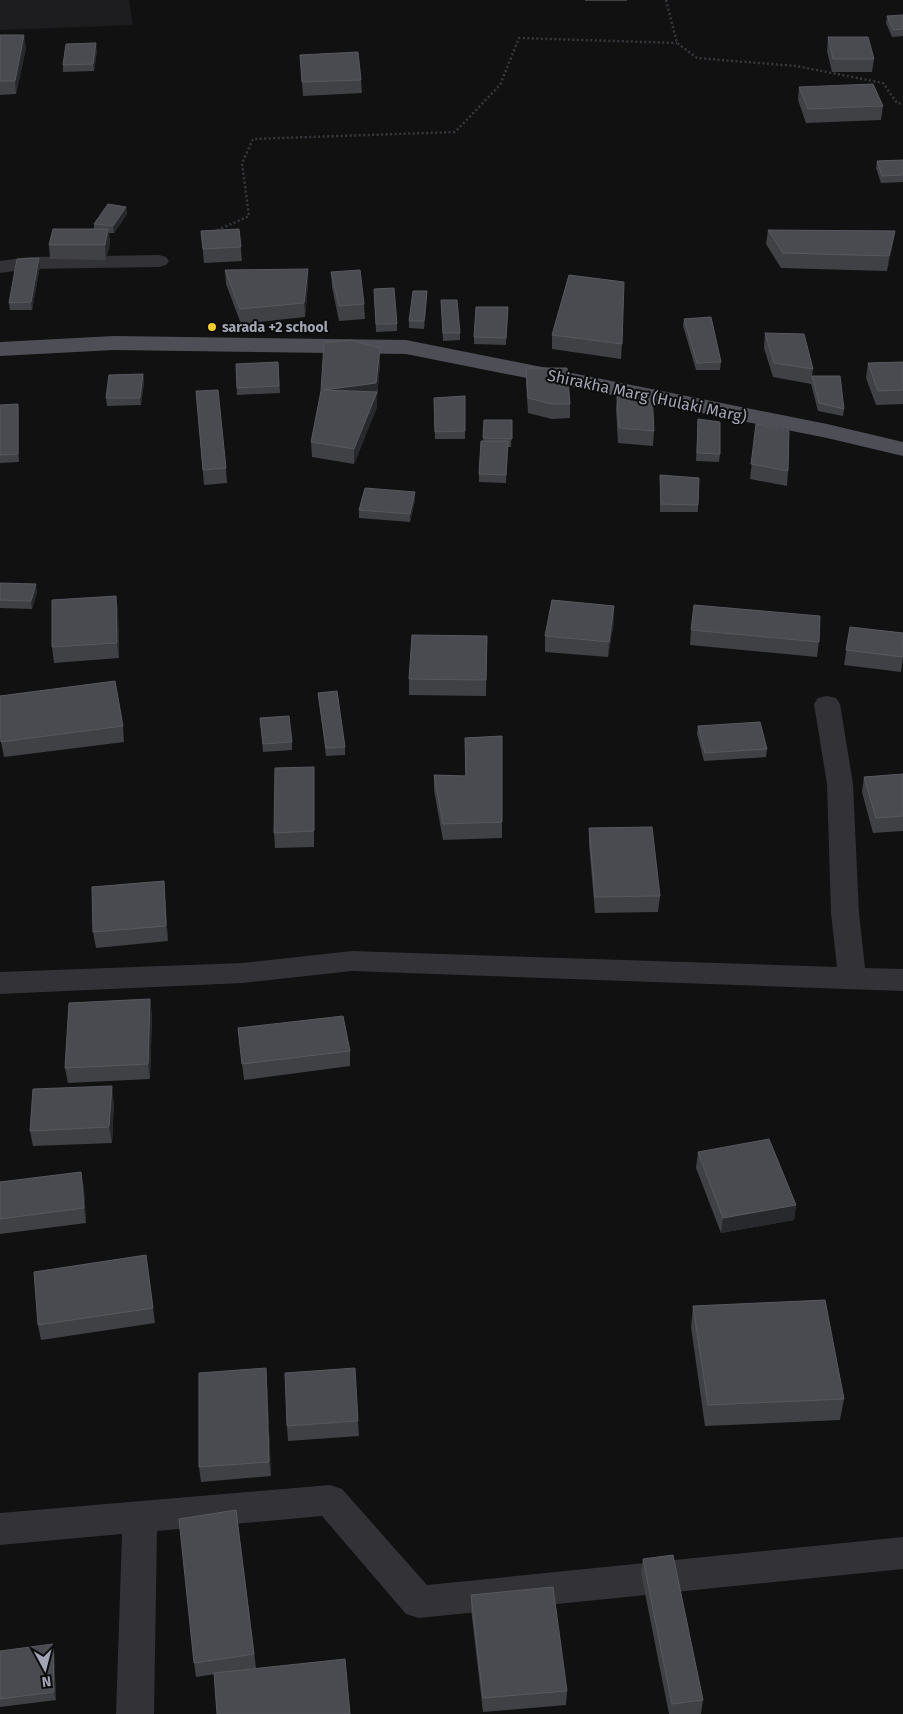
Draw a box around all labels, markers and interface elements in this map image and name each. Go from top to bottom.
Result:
place label: sarada +2 school [222,319,329,336]
marker: sarada +2 school [206,321,218,333]
street label: Shirakha Marg (Hulaki Marg) [546,366,748,426]
north arrow [20,1644,70,1694]
text: N [41,1672,52,1690]

